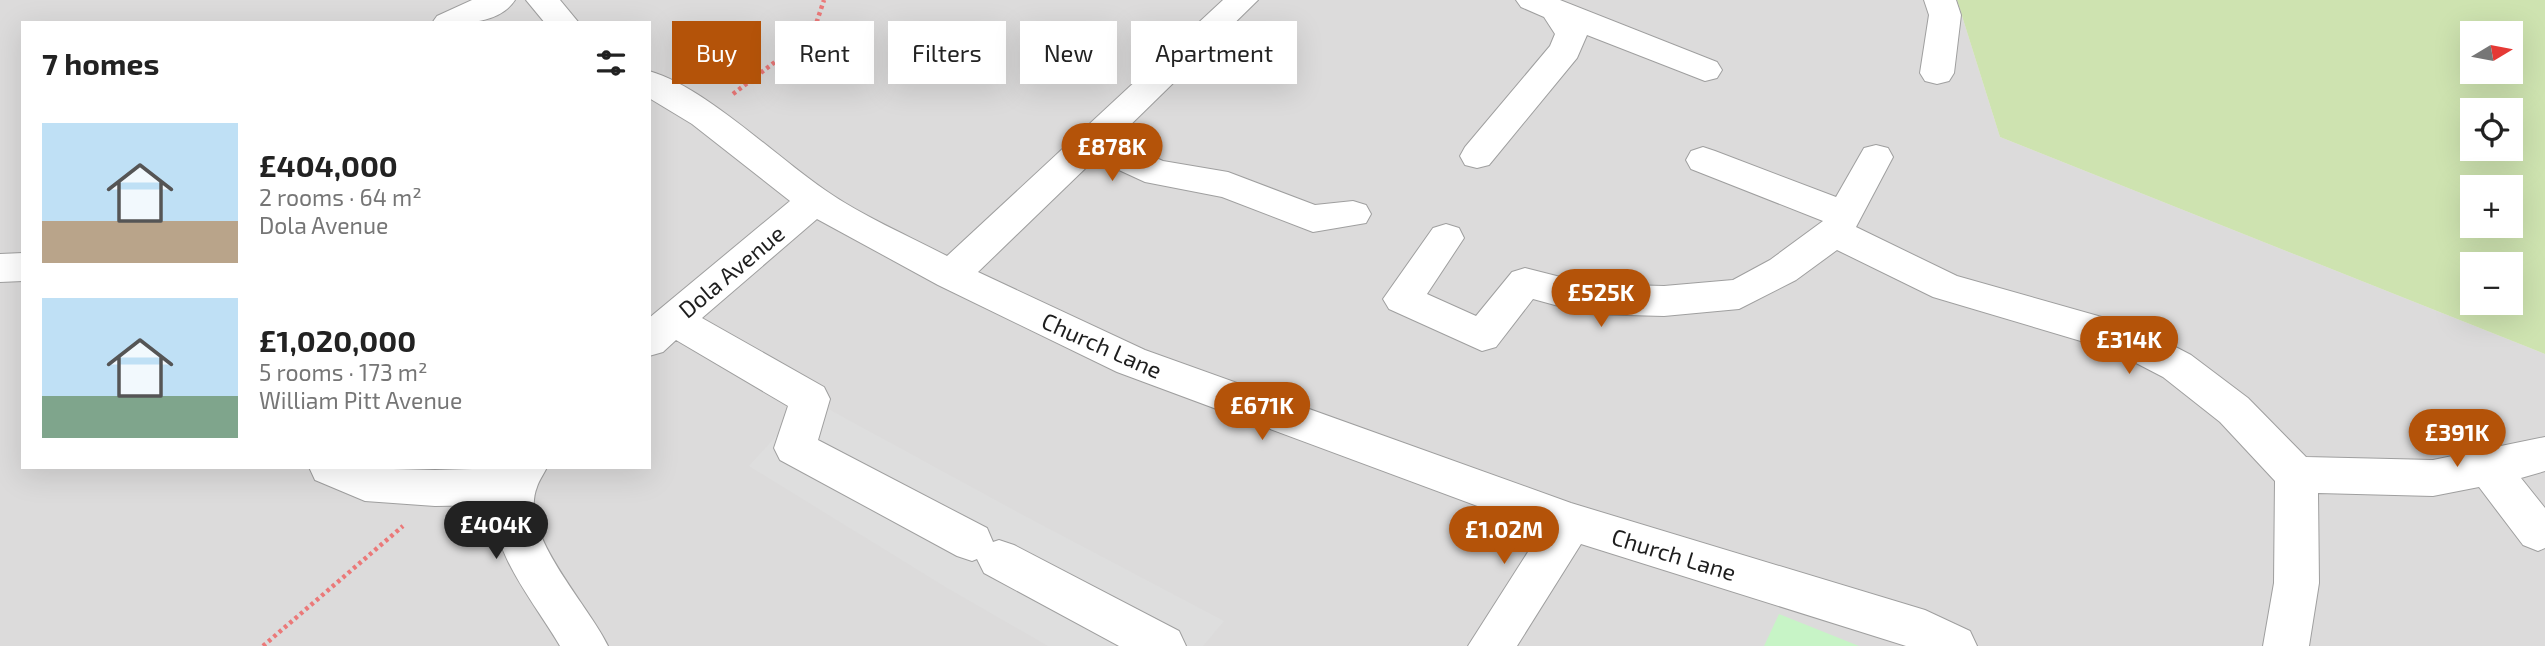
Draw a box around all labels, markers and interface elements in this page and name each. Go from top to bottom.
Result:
chip: Buy [672,21,761,84]
chip: Rent [775,21,874,84]
chip: Filters [888,21,1006,84]
chip: New [1020,21,1117,84]
chip: Apartment [1131,21,1297,84]
north arrow [2460,21,2524,84]
map controls [2460,21,2523,315]
icon: filters [592,44,630,82]
text: 7 homes [42,45,159,81]
button: locate [2460,98,2523,161]
pin: £878K [1063,124,1161,183]
text: £878K [1078,132,1146,160]
text: £404,000 [259,147,398,183]
icon: home [98,151,182,235]
button: + [2460,175,2523,238]
text: 2 rooms · 64 m² [259,183,422,211]
text: Dola Avenue [259,211,388,239]
street label: Dola Avenue [672,219,790,323]
button: − [2460,252,2523,315]
pin: £525K [1552,270,1650,329]
text: £525K [1568,278,1634,306]
street label: Church Lane [1038,306,1166,384]
pin: £314K [2080,316,2178,376]
text: £1,020,000 [259,322,416,358]
text: £314K [2096,325,2162,353]
icon: home [98,326,182,410]
text: 5 rooms · 173 m² [259,358,428,386]
pin: £671K [1213,382,1311,442]
text: William Pitt Avenue [259,386,462,414]
text: £671K [1230,391,1294,419]
pin: £391K [2408,410,2506,469]
text: £391K [2425,418,2489,446]
pin: £404K [447,502,545,561]
pin: £1.02M [1447,506,1561,566]
text: £404K [460,510,532,538]
text: £1.02M [1465,515,1543,543]
street label: Church Lane [1609,522,1739,586]

